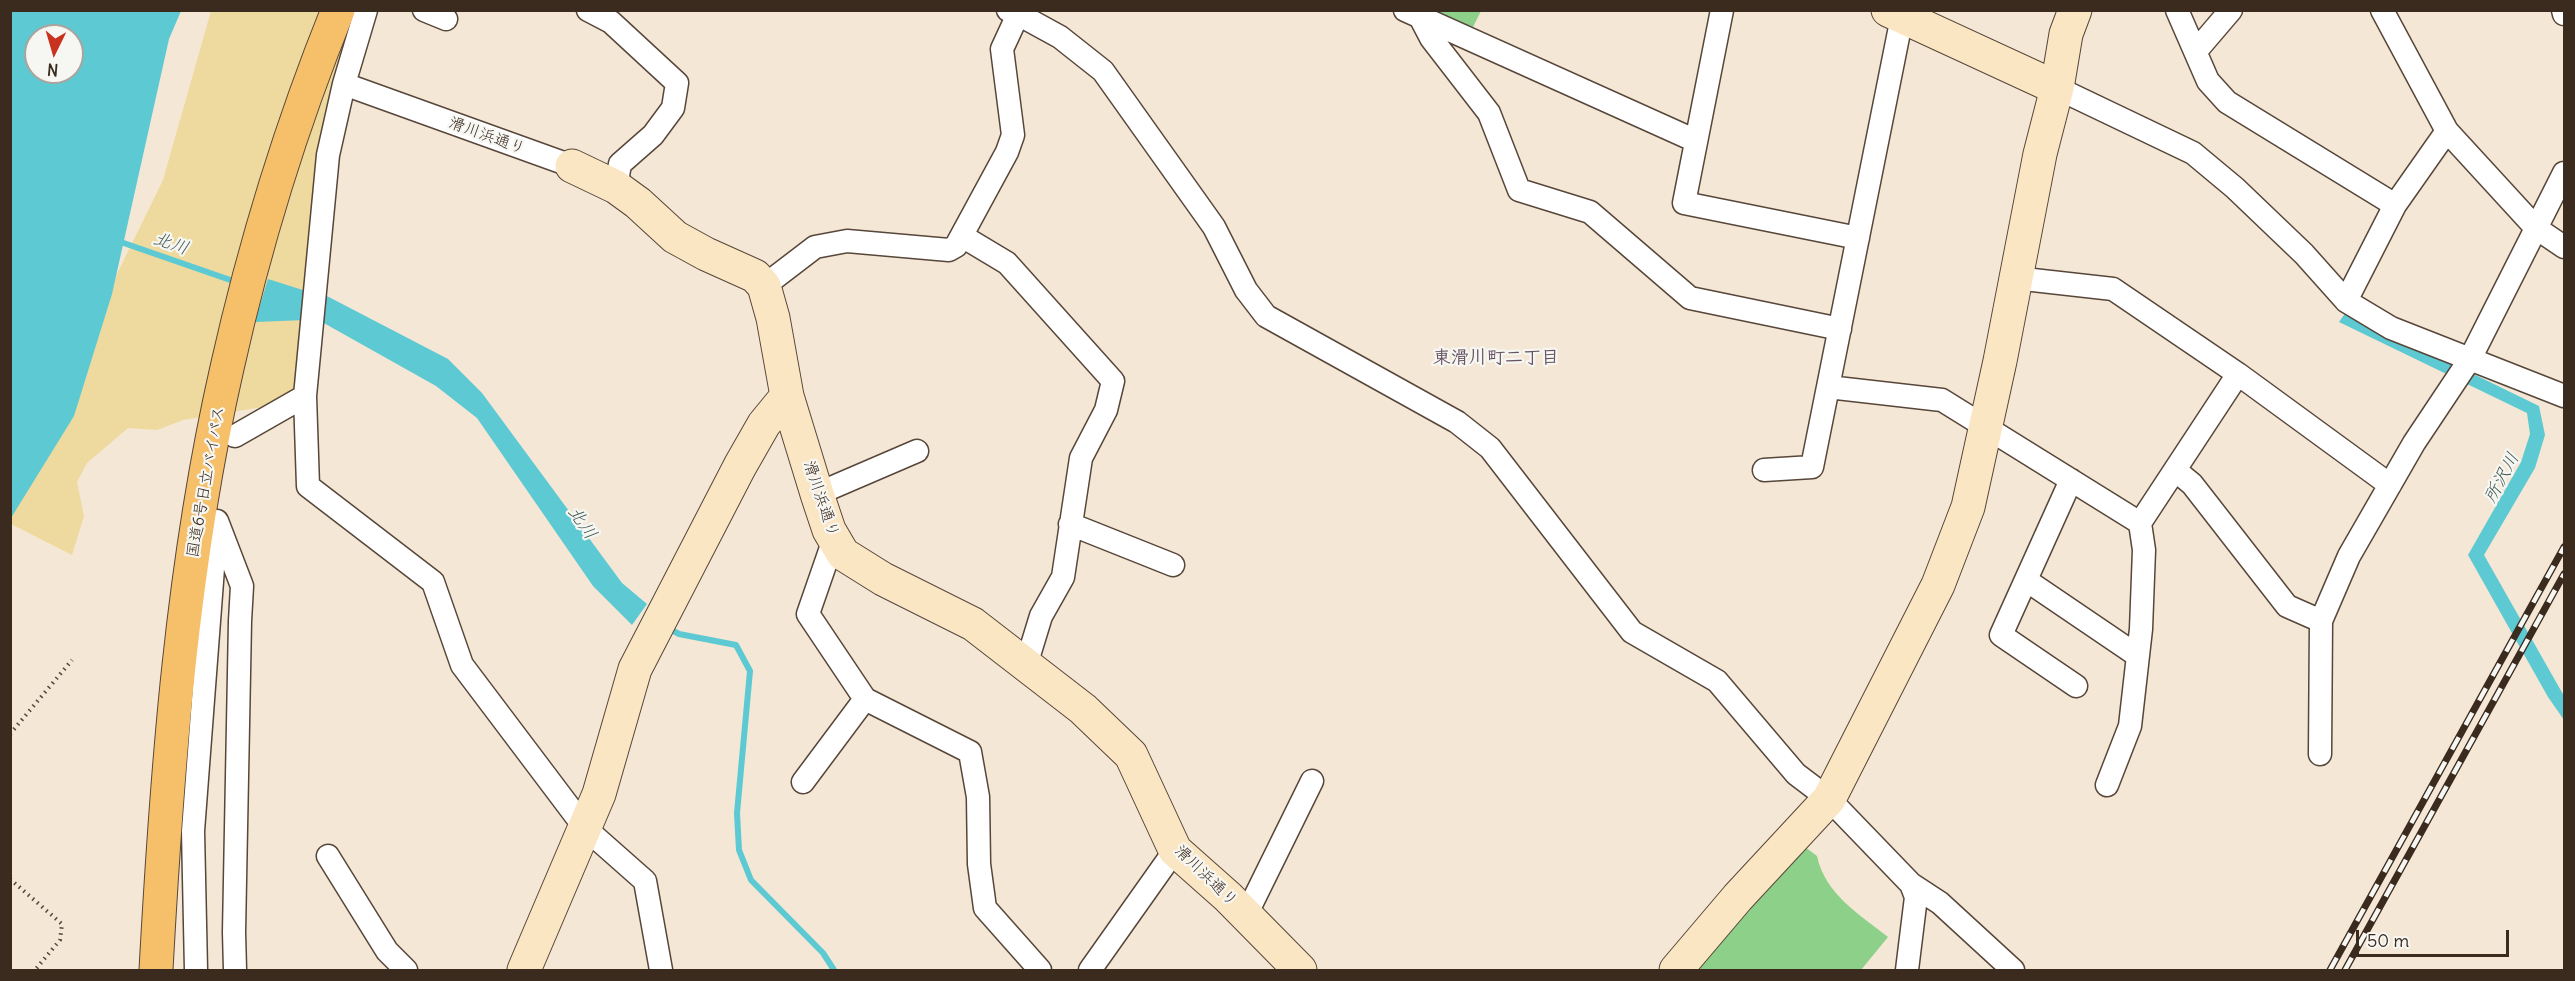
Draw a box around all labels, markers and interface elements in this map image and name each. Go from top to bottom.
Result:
north arrow [24,24,84,84]
text: N [46,59,59,80]
street label: 滑川浜通り [446,113,528,159]
water label: 北川 [150,228,192,260]
district label: 東滑川町二丁目 [1433,347,1559,369]
street label: 国道6号日立バイパス [183,405,229,559]
water label: 所沢川 [2480,449,2524,507]
street label: 滑川浜通り [799,458,843,540]
water label: 北川 [563,502,601,544]
street label: 滑川浜通り [1171,841,1241,911]
scale bar [2359,918,2512,956]
text: 50 m [2367,929,2409,952]

